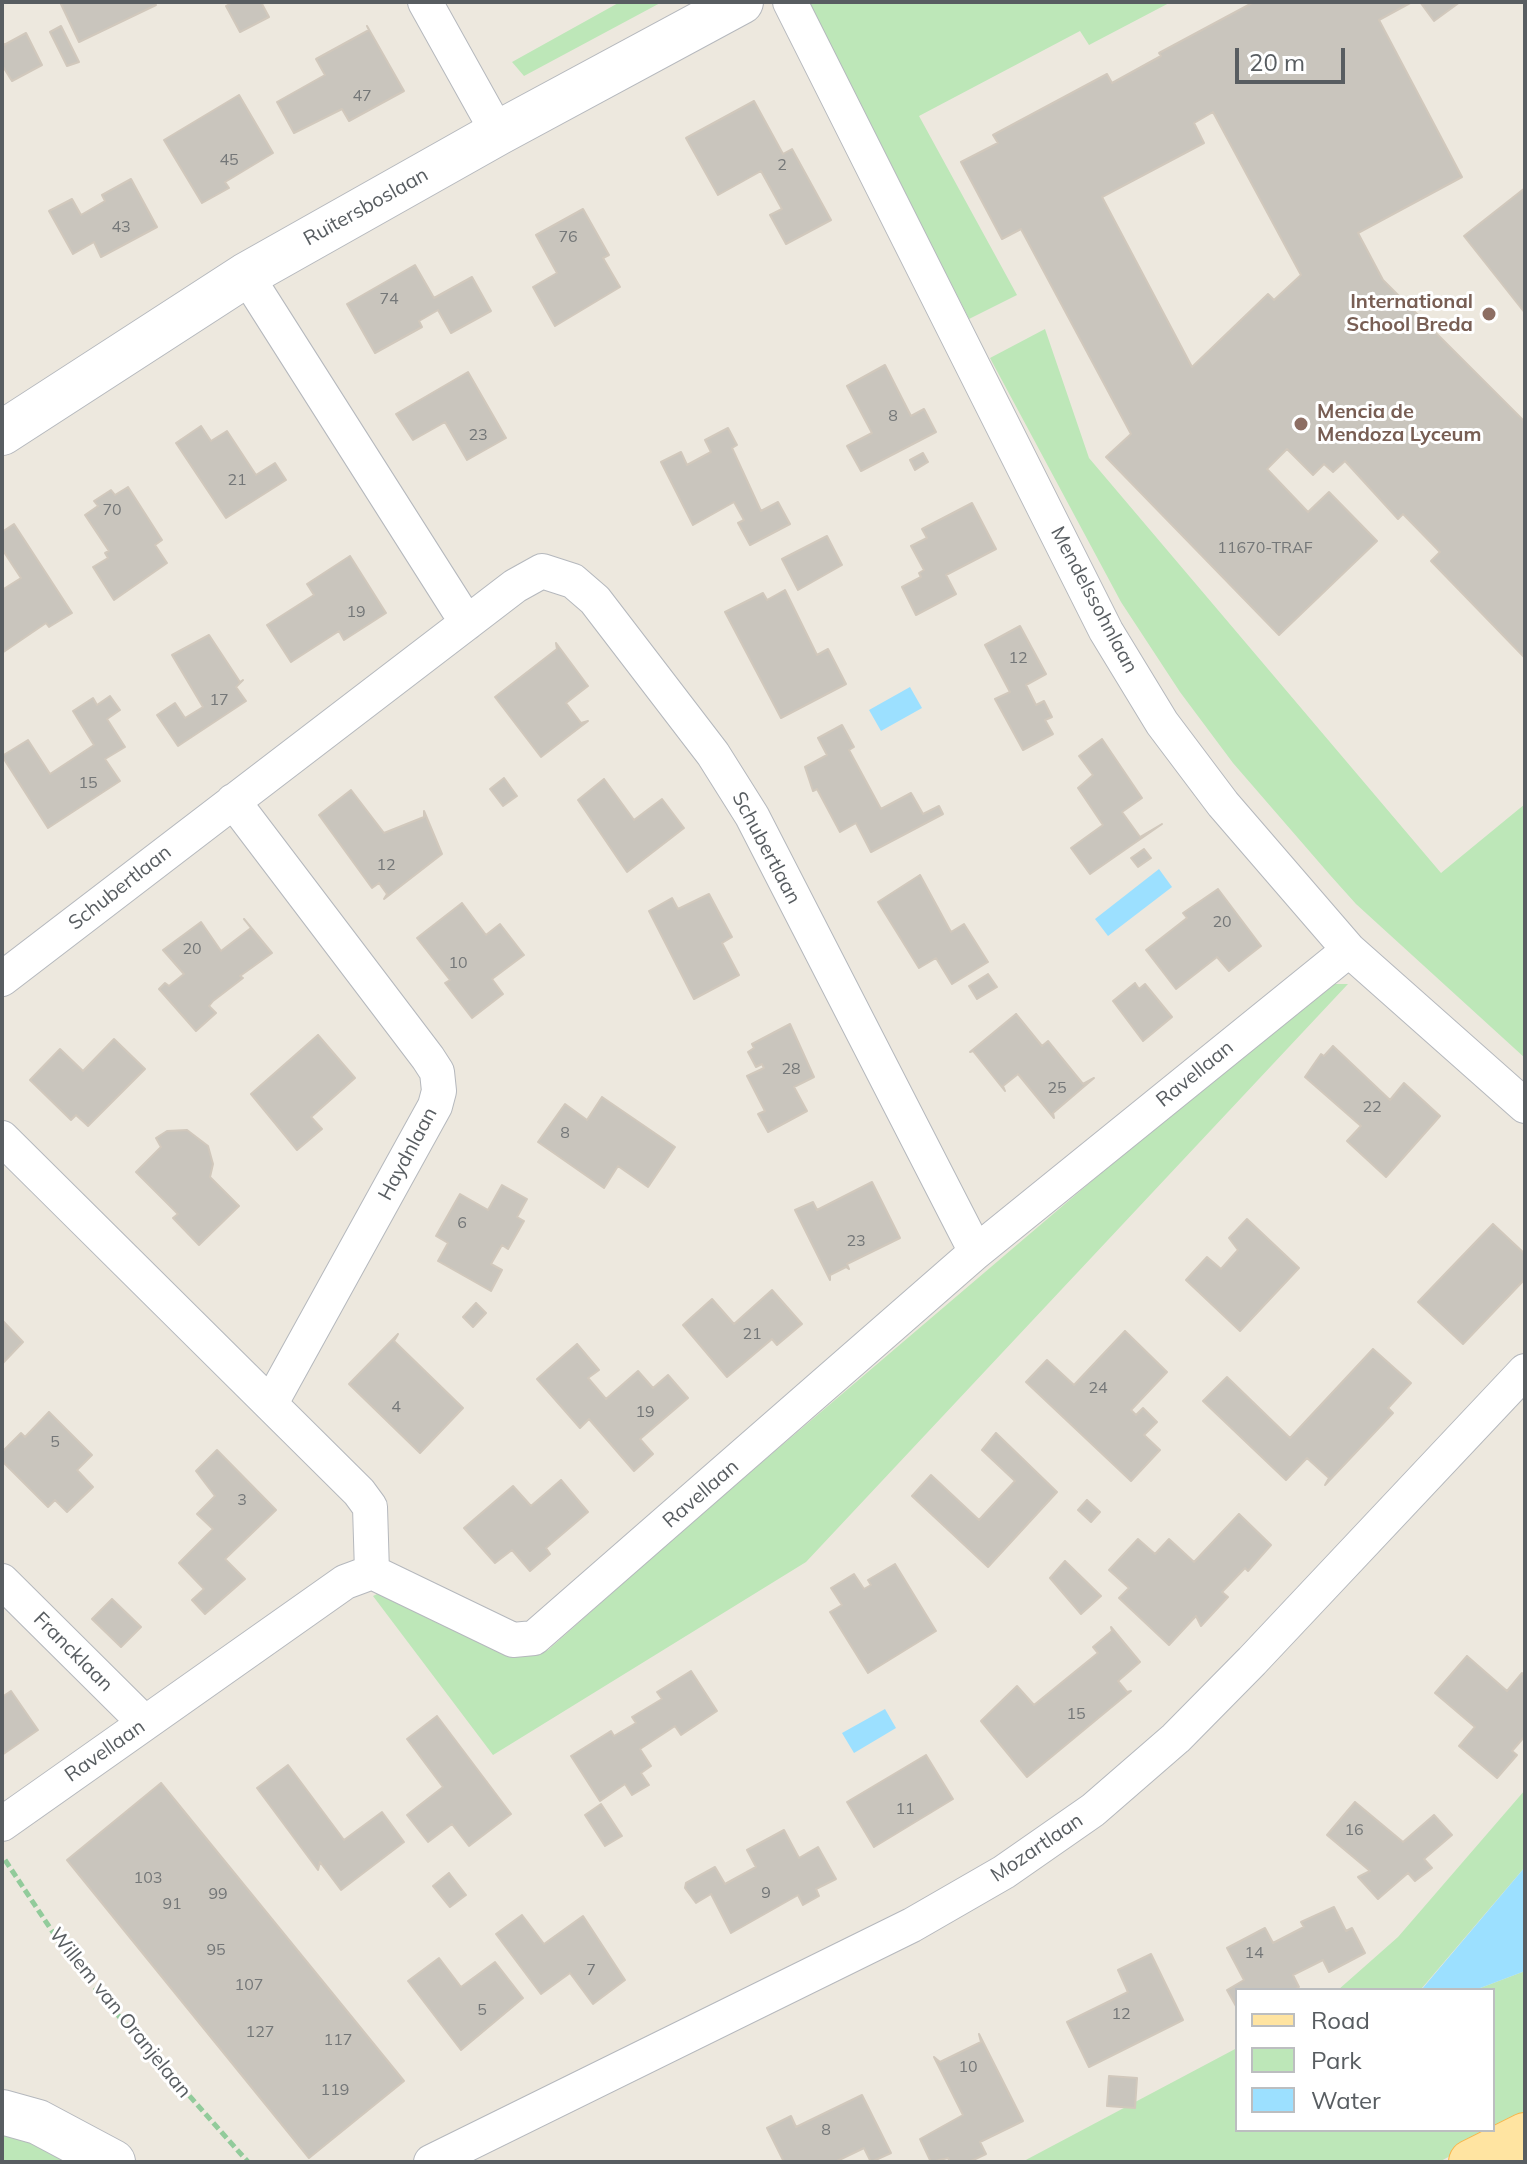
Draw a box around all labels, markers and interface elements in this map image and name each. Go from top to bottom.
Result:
scale bar [1239,32,1349,82]
text: 20 m [1249,47,1305,77]
house number: 47 [352,86,372,106]
house number: 45 [219,150,239,170]
house number: 2 [777,155,787,175]
street label: Ruitersboslaan [299,163,433,251]
house number: 43 [111,217,131,237]
house number: 76 [558,227,578,247]
house number: 74 [379,289,399,309]
place label: International School Breda [1346,290,1473,337]
marker: International School Breda [1480,305,1498,323]
place label: Mencia de Mendoza Lyceum [1317,400,1481,447]
house number: 8 [888,406,898,426]
marker: Mencia de Mendoza Lyceum [1292,415,1310,433]
house number: 23 [468,425,488,445]
house number: 21 [227,470,247,490]
house number: 70 [102,500,122,520]
street label: Mendelssohnlaan [1045,523,1143,677]
house number: 11670-TRAF [1217,538,1313,558]
house number: 19 [346,602,366,622]
house number: 12 [1008,648,1028,668]
house number: 17 [209,690,229,710]
house number: 15 [78,773,98,793]
street label: Schubertlaan [726,788,806,908]
street label: Schubertlaan [64,840,176,936]
house number: 12 [376,855,396,875]
house number: 20 [1212,912,1232,932]
house number: 20 [182,939,202,959]
house number: 10 [448,953,468,973]
street label: Ravellaan [1152,1036,1238,1112]
house number: 28 [781,1059,801,1079]
house number: 25 [1047,1078,1067,1098]
house number: 22 [1362,1097,1382,1117]
street label: Haydnlaan [373,1103,443,1205]
house number: 8 [560,1123,570,1143]
house number: 6 [457,1213,467,1233]
house number: 23 [846,1231,866,1251]
house number: 21 [742,1324,762,1344]
house number: 24 [1088,1378,1108,1398]
house number: 4 [391,1397,401,1417]
house number: 19 [635,1402,655,1422]
house number: 5 [50,1432,60,1452]
street label: Ravellaan [658,1455,744,1533]
house number: 3 [237,1490,247,1510]
street label: Francklaan [28,1607,118,1697]
house number: 15 [1066,1704,1086,1724]
street label: Ravellaan [60,1715,150,1787]
house number: 11 [895,1799,915,1819]
street label: Mozartlaan [986,1808,1088,1888]
house number: 16 [1344,1820,1364,1840]
house number: 103 [134,1868,162,1888]
house number: 9 [761,1883,771,1903]
house number: 99 [208,1884,228,1904]
house number: 91 [162,1894,182,1914]
street label: Willem van Oranjelaan [44,1923,196,2103]
house number: 95 [206,1940,226,1960]
house number: 14 [1244,1943,1264,1963]
house number: 7 [586,1960,596,1980]
house number: 107 [235,1975,263,1995]
legend [1235,1988,1495,2132]
house number: 5 [477,2000,487,2020]
house number: 12 [1111,2004,1131,2024]
text: Road [1311,2005,1370,2035]
house number: 127 [246,2022,274,2042]
house number: 117 [324,2030,352,2050]
text: Park [1311,2045,1362,2075]
house number: 10 [958,2057,978,2077]
house number: 119 [321,2080,349,2100]
text: Water [1311,2085,1381,2115]
house number: 8 [821,2120,831,2140]

